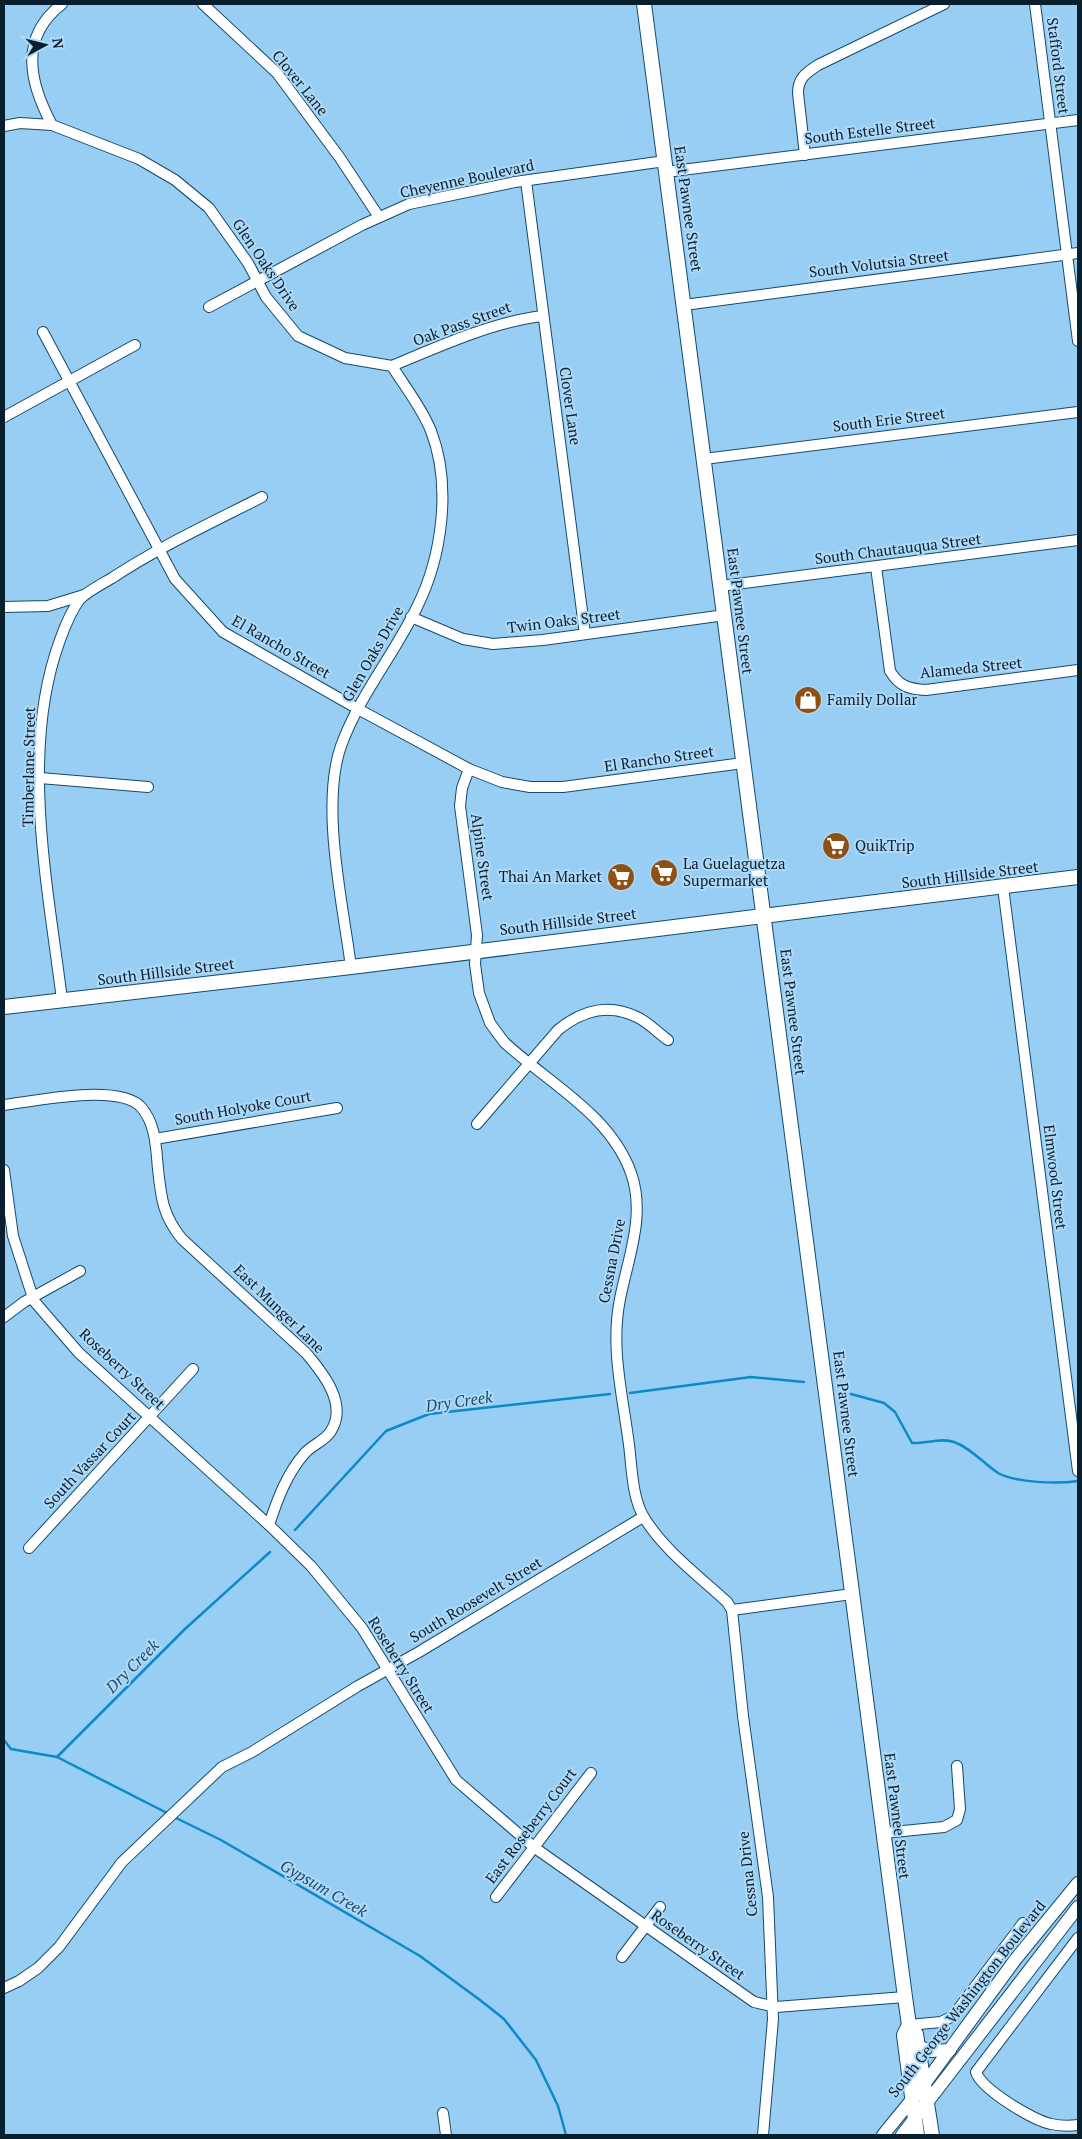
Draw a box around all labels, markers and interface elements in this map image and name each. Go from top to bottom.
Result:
street label: Stafford Street [1043,16,1075,116]
north arrow [20,20,70,70]
text: N [48,37,69,50]
street label: Clover Lane [268,45,333,119]
street label: South Estelle Street [803,112,937,148]
street label: East Pawnee Street [670,145,708,274]
street label: Cheyenne Boulevard [398,154,536,202]
street label: Glen Oaks Drive [229,214,305,315]
street label: South Volutsia Street [808,244,950,282]
street label: Oak Pass Street [410,296,514,350]
street label: Clover Lane [556,365,586,446]
street label: South Erie Street [831,402,947,436]
street label: South Chautauqua Street [814,528,983,568]
street label: East Pawnee Street [723,547,759,676]
street label: Glen Oaks Drive [337,602,408,705]
street label: Twin Oaks Street [506,603,622,637]
street label: El Rancho Street [229,610,335,683]
street label: Alameda Street [919,652,1023,682]
shop icon: Family Dollar [793,685,823,715]
place label: Family Dollar [827,689,917,709]
street label: Timberlane Street [17,706,39,827]
street label: El Rancho Street [603,740,715,776]
street label: Alpine Street [467,812,499,902]
supermarket icon: QuikTrip [821,831,851,861]
place label: QuikTrip [855,835,915,855]
place label: La Guelaguetza Supermarket [683,853,786,890]
street label: South Hillside Street [900,856,1040,892]
supermarket icon: La Guelaguetza Supermarket [649,858,679,888]
supermarket icon: Thai An Market [606,862,636,892]
place label: Thai An Market [499,866,602,886]
street label: South Hillside Street [498,903,638,939]
street label: East Pawnee Street [776,948,812,1077]
street label: South Hillside Street [96,953,236,989]
street label: South Holyoke Court [173,1085,313,1129]
street label: Elmwood Street [1040,1123,1072,1231]
street label: Cessna Drive [593,1217,629,1305]
street label: East Munger Lane [230,1260,330,1357]
street label: Roseberry Street [76,1323,170,1414]
street label: East Pawnee Street [829,1350,865,1479]
water label: Dry Creek [423,1385,494,1417]
street label: South Vassar Court [39,1406,140,1512]
street label: South Roosevelt Street [406,1551,546,1647]
street label: Roseberry Street [364,1612,440,1717]
water label: Dry Creek [100,1634,164,1698]
street label: East Pawnee Street [880,1752,916,1881]
street label: East Roseberry Court [480,1763,581,1887]
street label: Cessna Drive [733,1830,761,1918]
water label: Gypsum Creek [276,1854,372,1922]
street label: South George Washington Boulevard [883,1896,1049,2101]
street label: Roseberry Street [648,1904,750,1984]

